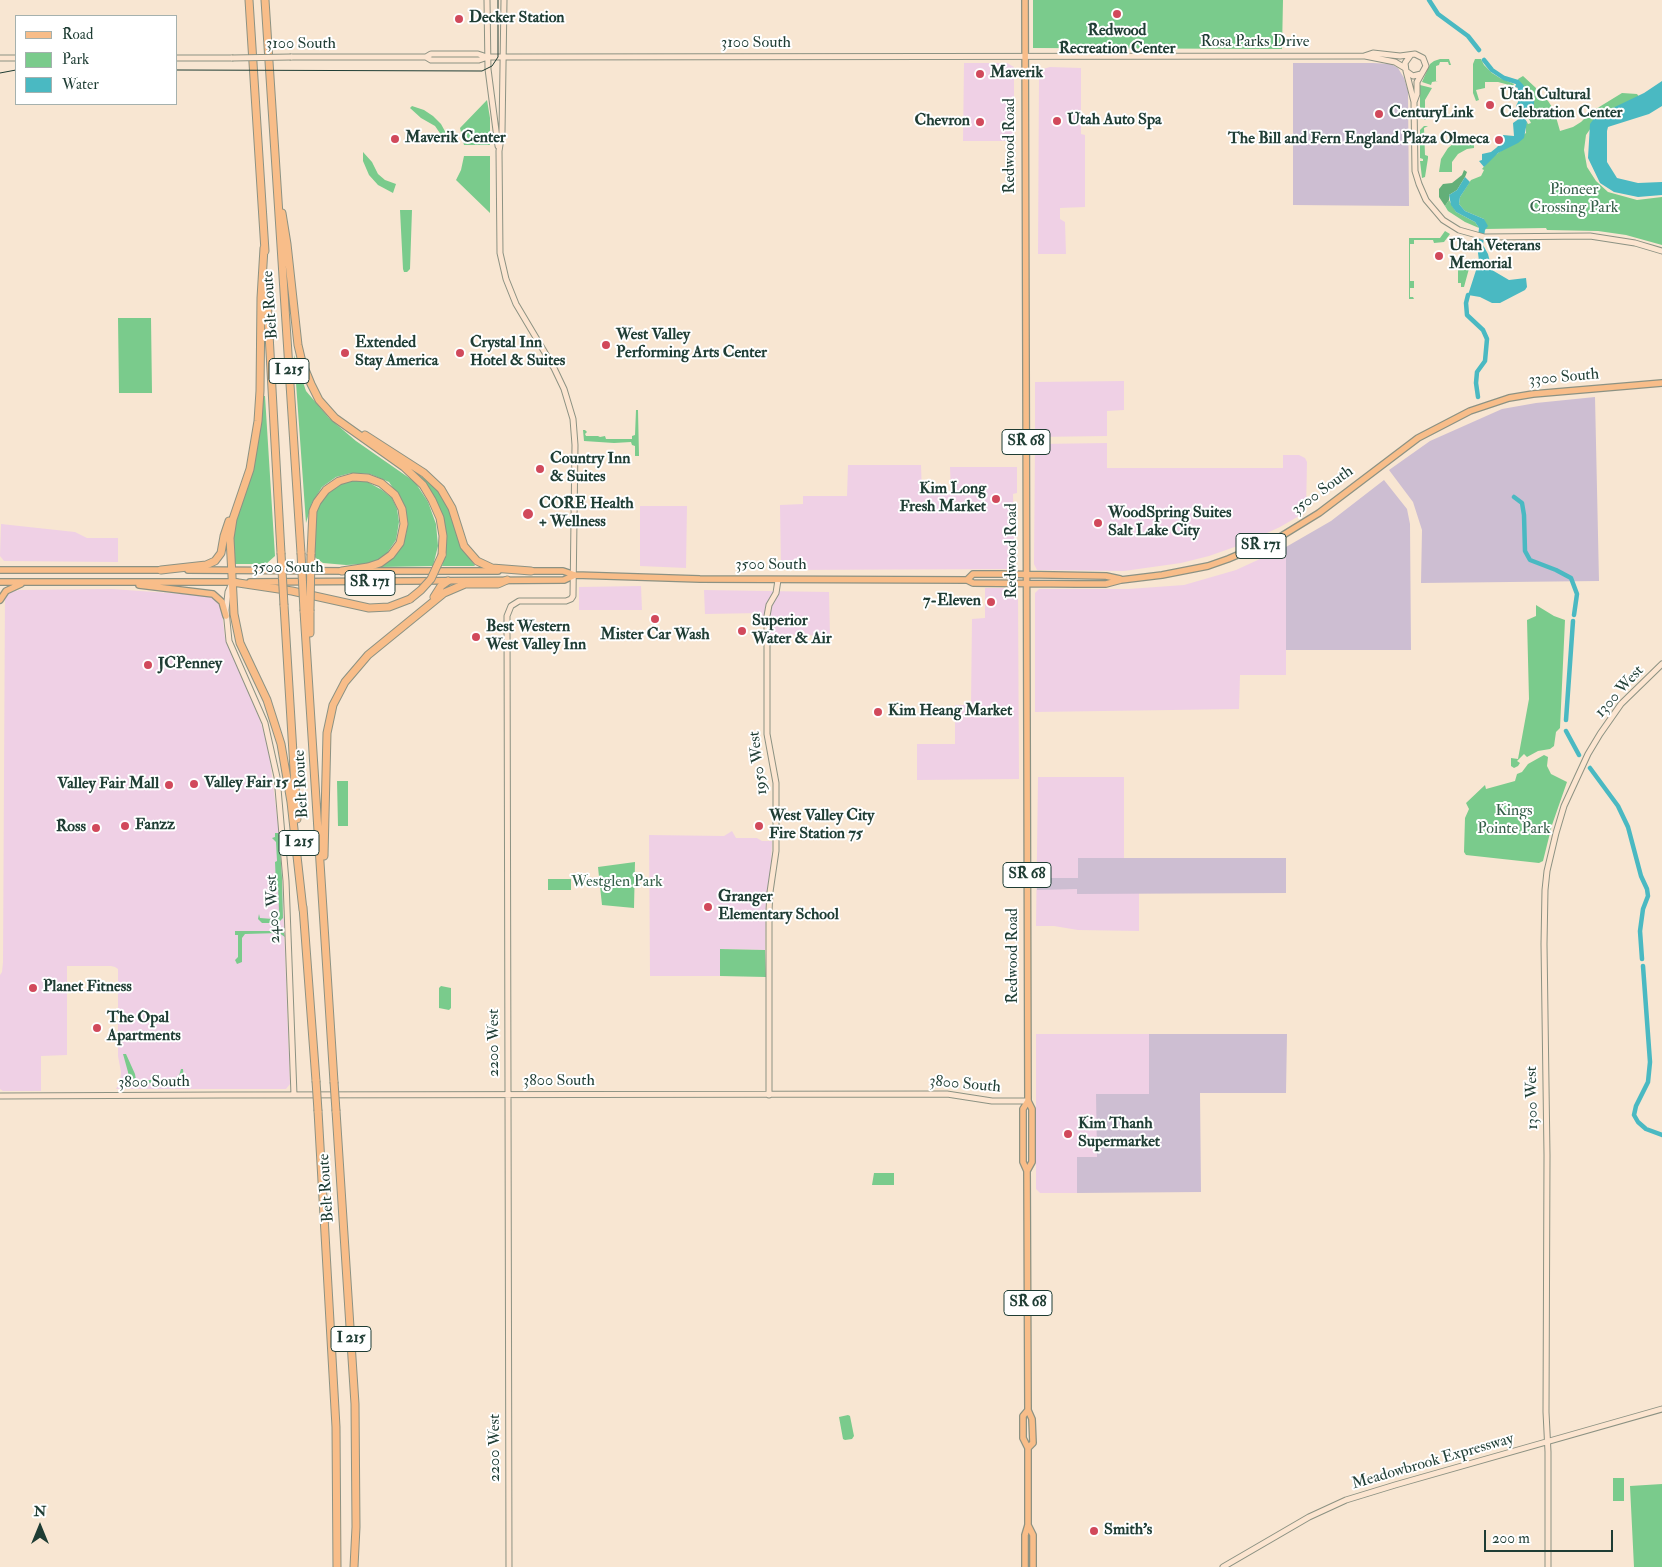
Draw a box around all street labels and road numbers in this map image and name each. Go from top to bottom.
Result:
street label: Rosa Parks Drive [1201,33,1309,53]
street label: 3100 South [721,34,791,54]
street label: 3100 South [266,35,336,55]
street label: Redwood Road [1001,98,1021,194]
street label: Belt Route [259,270,283,340]
road number: I 215 [269,358,309,384]
street label: 3300 South [1528,365,1600,391]
road number: SR 68 [1002,430,1050,454]
street label: 3500 South [1289,462,1357,520]
street label: Redwood Road [1003,503,1023,599]
road number: SR 171 [1236,534,1286,558]
street label: 3500 South [735,556,807,576]
street label: 3500 South [252,559,324,579]
road number: SR 171 [345,570,395,596]
street label: 1300 West [1592,662,1648,722]
street label: 1950 West [746,730,772,796]
street label: Belt Route [291,749,313,819]
road number: I 215 [279,830,319,856]
road number: SR 68 [1003,862,1051,888]
street label: 2400 West [263,874,285,944]
street label: Redwood Road [1004,908,1024,1004]
street label: 2200 West [485,1009,505,1077]
street label: 1300 West [1523,1066,1543,1130]
street label: 3800 South [523,1072,595,1092]
street label: 3800 South [928,1072,1002,1098]
street label: 3800 South [118,1073,190,1093]
street label: Belt Route [315,1153,339,1223]
road number: SR 68 [1004,1290,1052,1316]
road number: I 215 [331,1326,371,1352]
street label: 2200 West [486,1414,506,1482]
street label: Meadowbrook Expressway [1350,1430,1516,1494]

